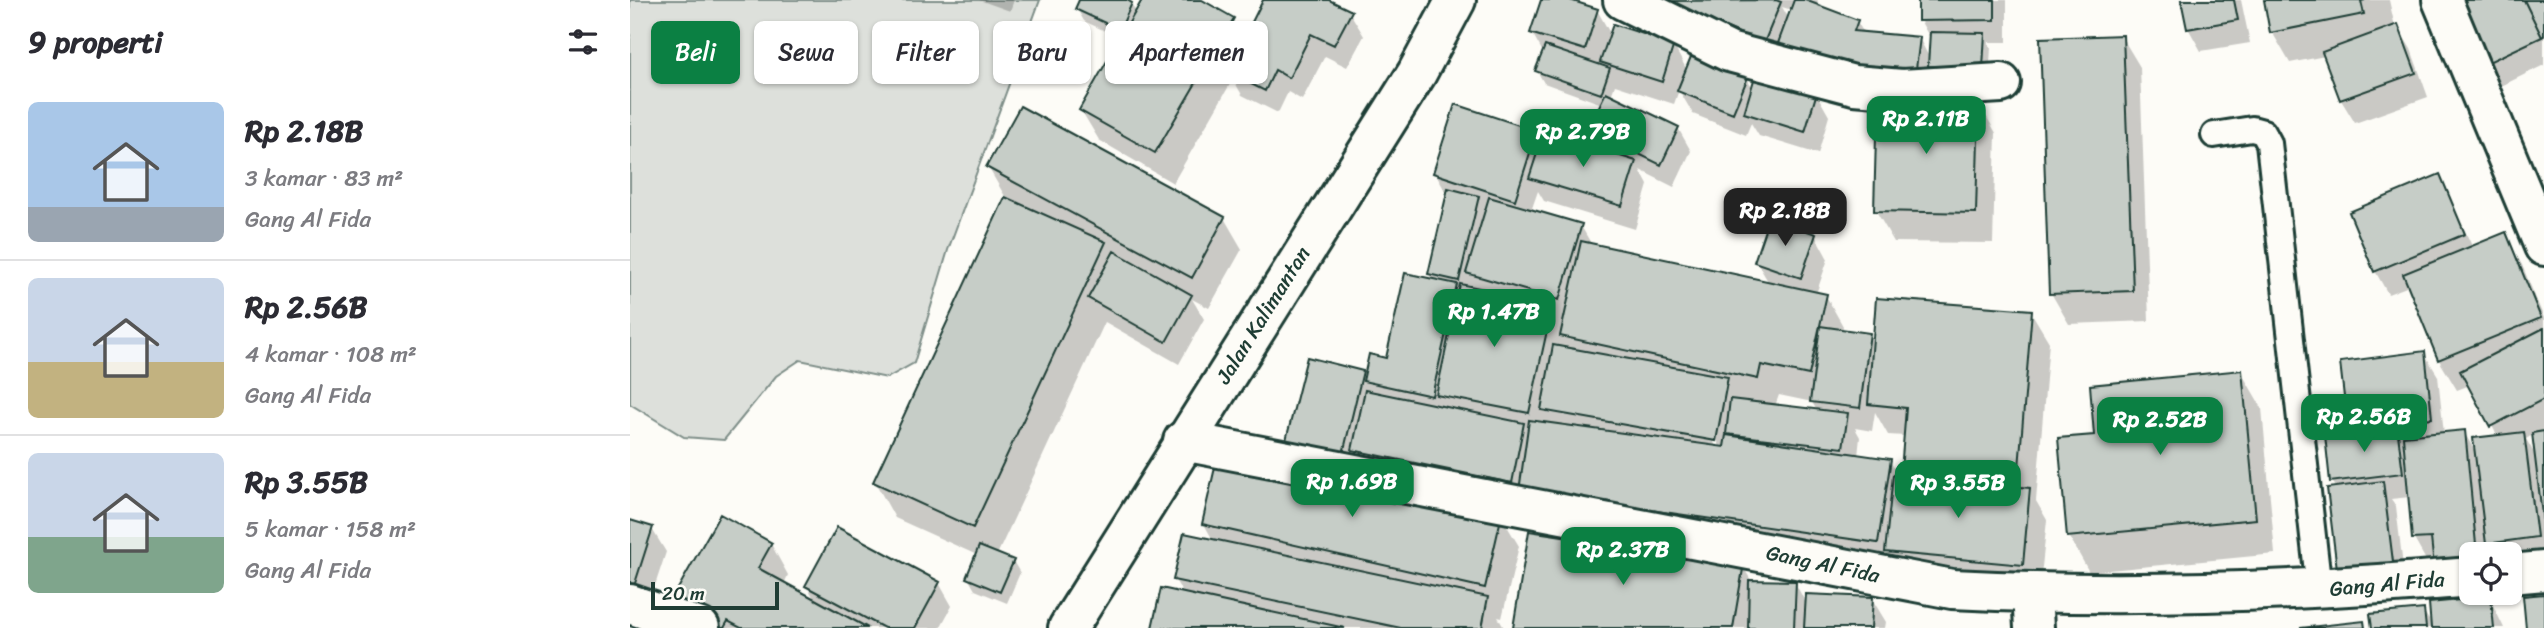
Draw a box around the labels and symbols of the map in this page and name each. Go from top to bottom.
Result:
pin: Rp 2.11B [1854,96,1998,156]
pin: Rp 2.79B [1511,110,1655,169]
pin: Rp 2.18B [1713,188,1857,248]
street label: Jalan Kalimantan [1205,238,1321,393]
pin: Rp 1.47B [1422,290,1566,349]
pin: Rp 2.56B [2292,394,2436,454]
pin: Rp 2.52B [2088,398,2232,457]
pin: Rp 1.69B [1280,460,1424,519]
pin: Rp 3.55B [1886,461,2030,520]
pin: Rp 2.37B [1551,528,1695,587]
street label: Gang Al Fida [1763,533,1884,595]
street label: Gang Al Fida [2328,560,2446,608]
scale bar [651,579,779,611]

